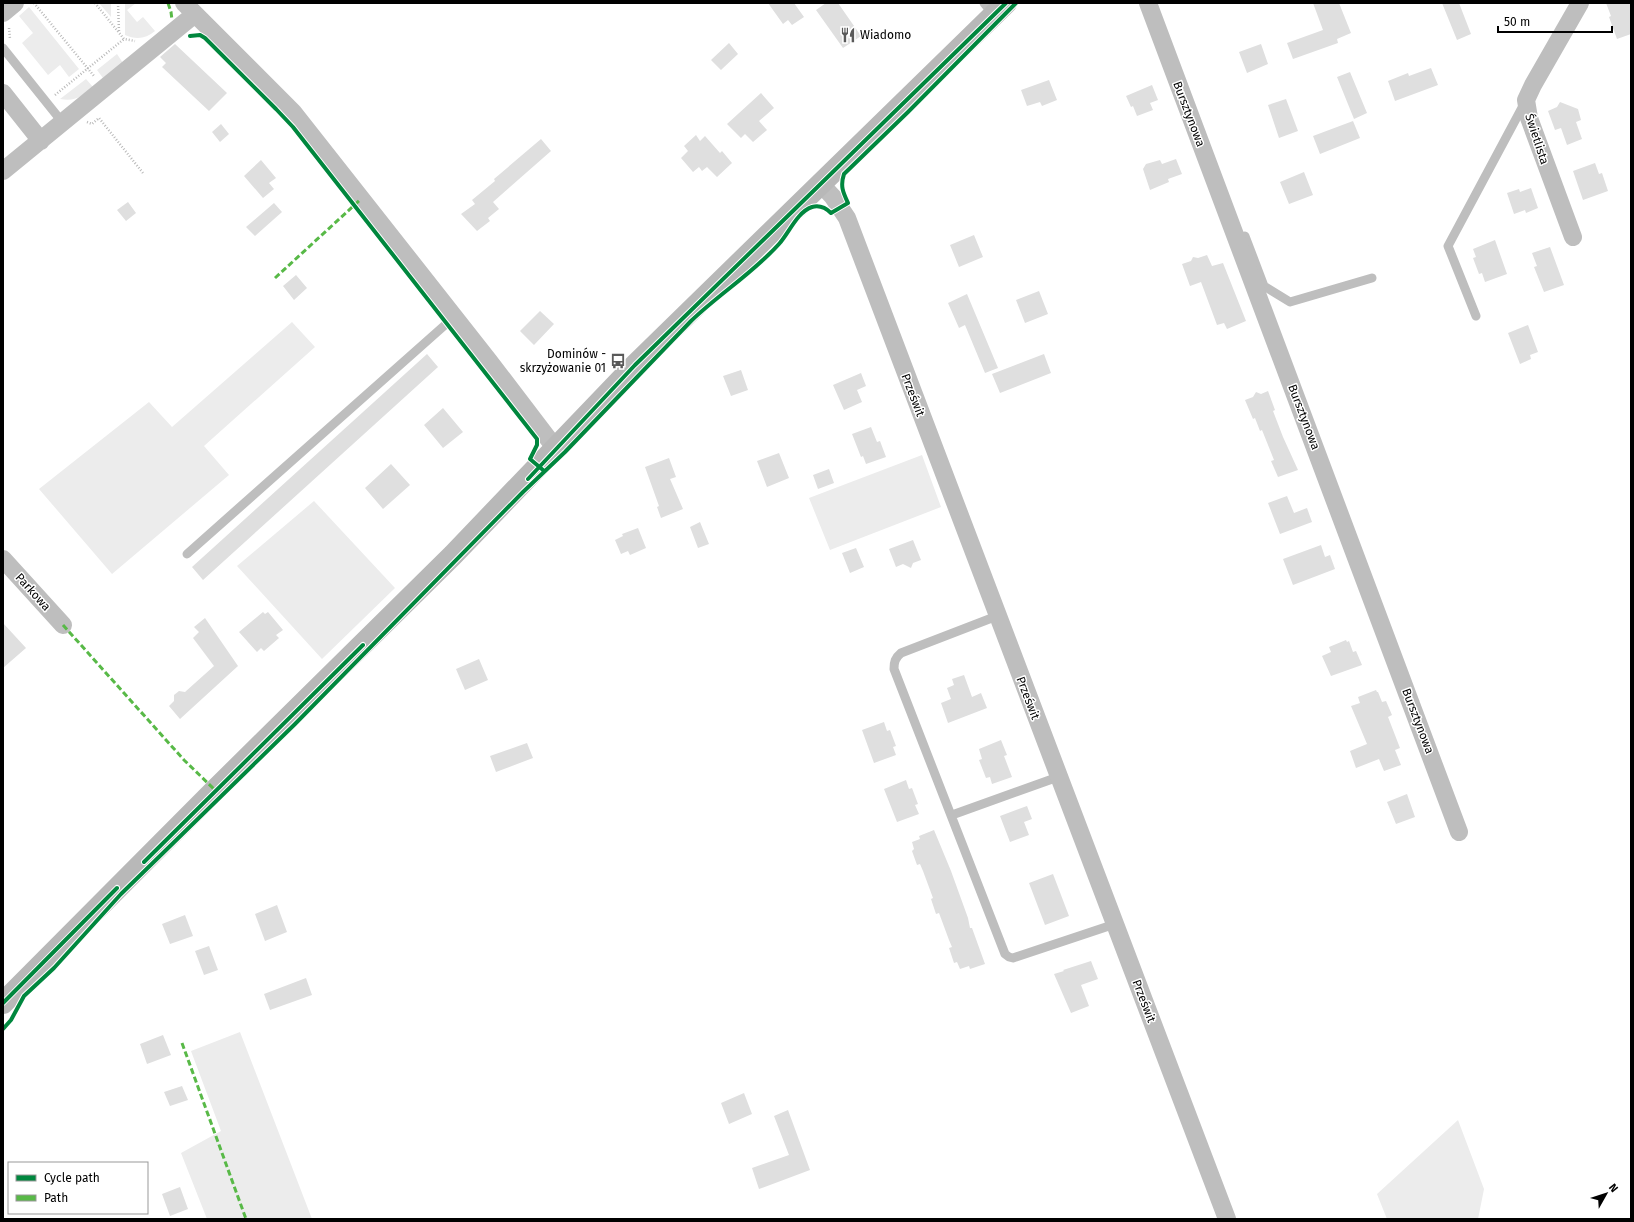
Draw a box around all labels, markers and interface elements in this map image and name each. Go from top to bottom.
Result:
scale bar [1498,8,1612,34]
text: 50 m [1504,15,1530,29]
restaurant icon: Wiadomo [839,26,857,44]
place label: Wiadomo [860,28,911,42]
street label: Bursztynowa [1170,79,1208,149]
street label: Świetlista [1522,112,1553,166]
place label: Dominów - skrzyżowanie 01 [520,347,606,375]
bus stop icon: Dominów - skrzyżowanie 01 [609,352,627,370]
street label: Prześwit [898,372,928,419]
street label: Bursztynowa [1285,382,1323,452]
street label: Parkowa [13,570,53,614]
street label: Prześwit [1013,675,1043,722]
street label: Bursztynowa [1399,686,1437,756]
street label: Prześwit [1129,978,1159,1025]
legend [8,1162,148,1214]
text: Cycle path [44,1171,100,1185]
north arrow [1586,1174,1626,1214]
text: N [1606,1181,1621,1195]
text: Path [44,1191,68,1205]

